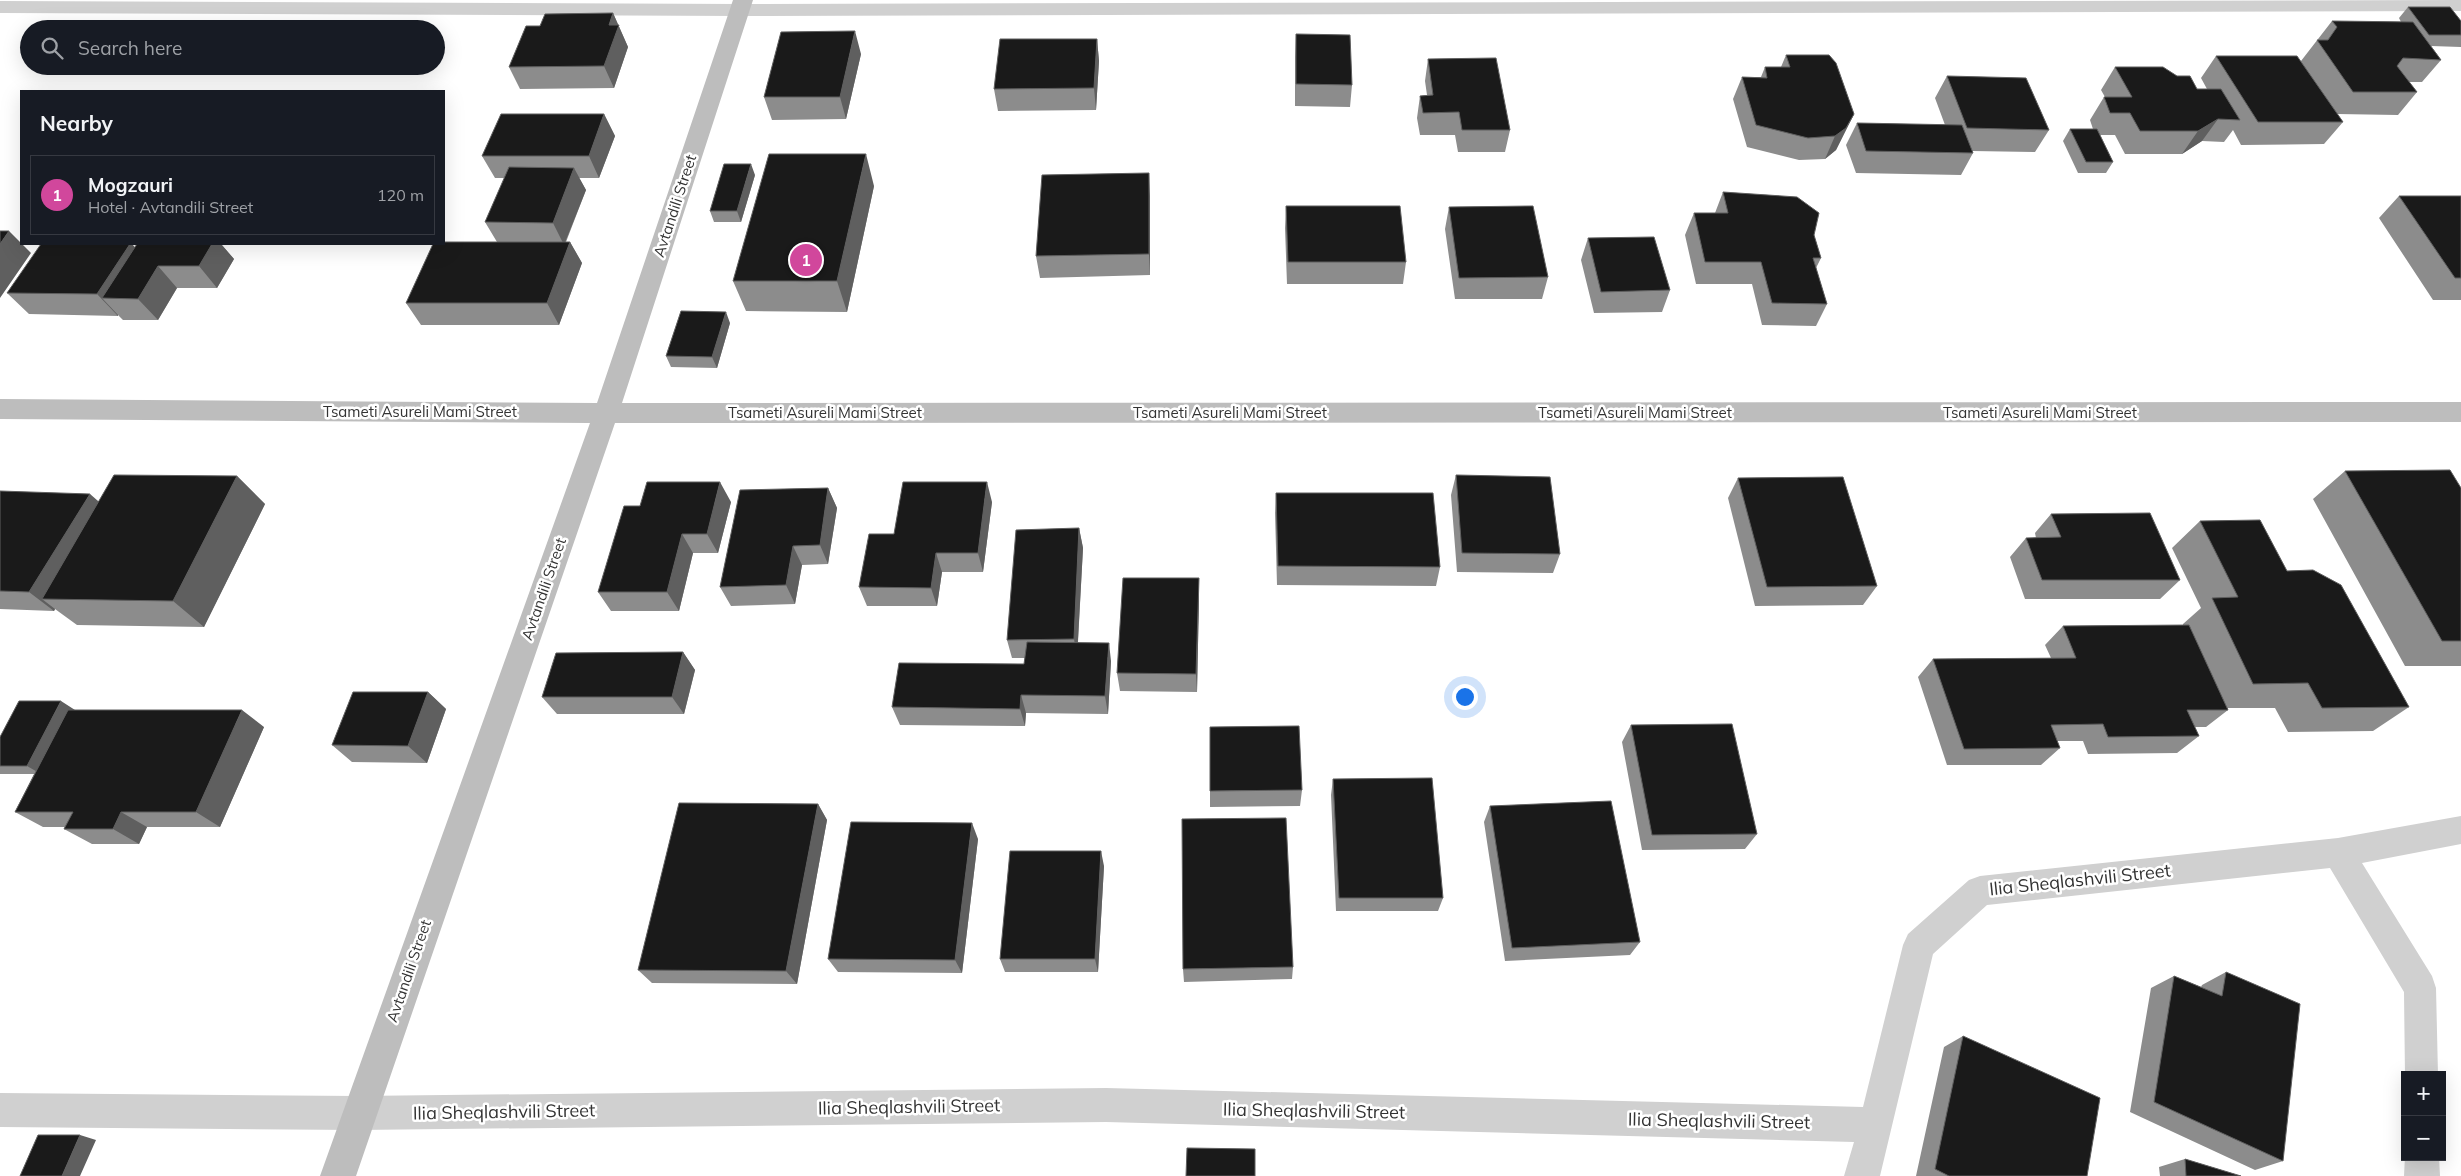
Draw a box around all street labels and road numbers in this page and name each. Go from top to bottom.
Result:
street label: Avtandili Street [649,152,700,260]
street label: Tsameti Asureli Mami Street [323,402,517,421]
street label: Tsameti Asureli Mami Street [728,403,922,422]
street label: Tsameti Asureli Mami Street [1133,403,1327,422]
street label: Tsameti Asureli Mami Street [1538,403,1732,422]
street label: Tsameti Asureli Mami Street [1943,403,2137,422]
street label: Avtandili Street [517,535,570,642]
street label: Ilia Sheqlashvili Street [1988,859,2172,900]
street label: Avtandili Street [382,917,435,1024]
street label: Ilia Sheqlashvili Street [818,1093,1000,1120]
street label: Ilia Sheqlashvili Street [1223,1097,1405,1124]
street label: Ilia Sheqlashvili Street [413,1098,595,1125]
street label: Ilia Sheqlashvili Street [1628,1107,1810,1134]

